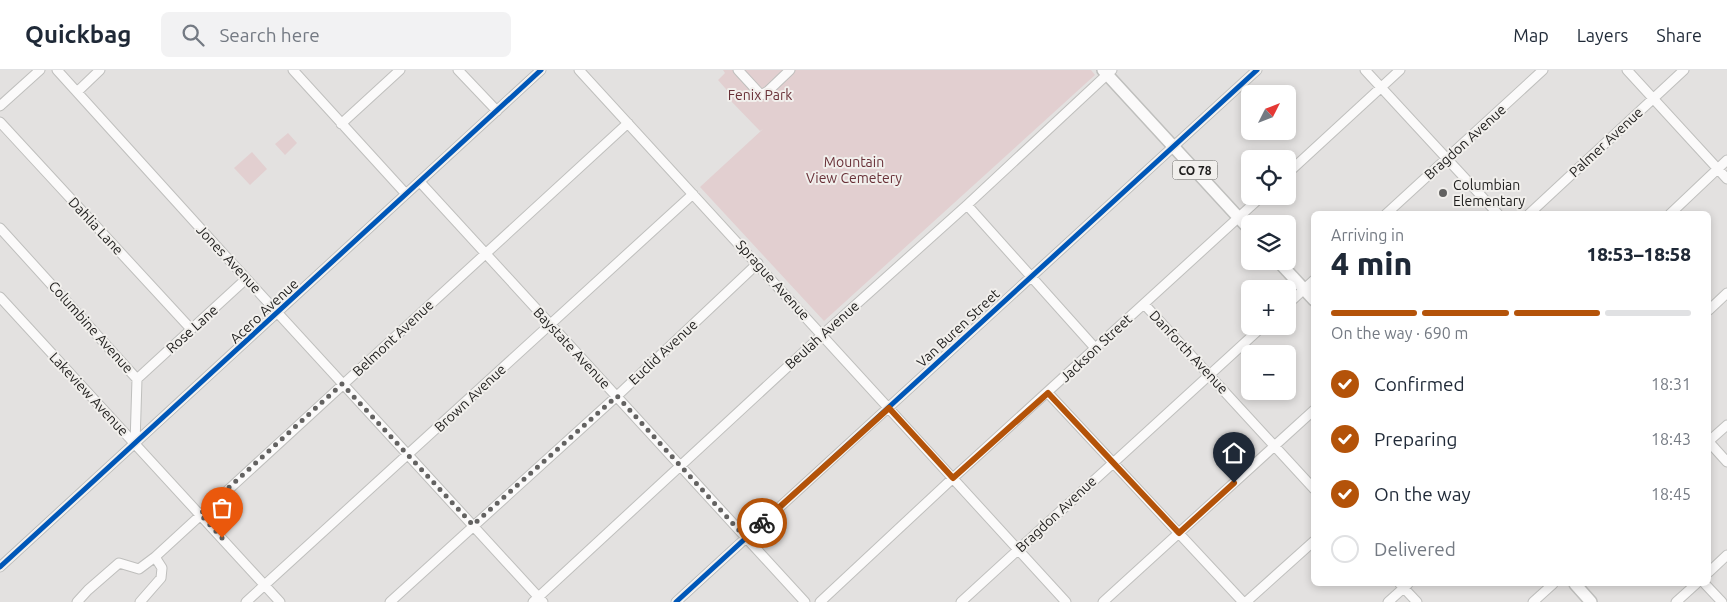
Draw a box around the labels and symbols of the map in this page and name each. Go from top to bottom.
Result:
north arrow [1241,85,1296,140]
park label: Fenix Park [728,87,792,103]
street label: Bragdon Avenue [1421,101,1509,183]
street label: Palmer Avenue [1566,104,1646,180]
park label: Mountain View Cemetery [806,154,902,186]
road number: CO 78 [1172,160,1218,180]
place label: Columbian Elementary [1453,177,1525,209]
marker: Columbian Elementary [1437,187,1449,199]
street label: Dahlia Lane [65,194,127,258]
street label: Jones Avenue [193,222,265,296]
street label: Sprague Avenue [733,237,813,323]
street label: Acero Avenue [227,275,301,347]
street label: Columbine Avenue [46,278,136,376]
street label: Van Buren Street [913,285,1003,370]
street label: Belmont Avenue [349,297,437,379]
street label: Beulah Avenue [782,298,862,372]
street label: Rose Lane [163,302,221,356]
street label: Baystate Avenue [530,304,614,392]
street label: Danforth Avenue [1146,307,1232,397]
street label: Jackson Street [1057,310,1136,385]
street label: Euclid Avenue [625,316,701,388]
street label: Lakeview Avenue [46,349,132,439]
street label: Brown Avenue [431,361,509,435]
pin [1213,432,1255,483]
street label: Bragdon Avenue [1012,473,1100,555]
pin [201,487,243,538]
courier [737,498,787,548]

